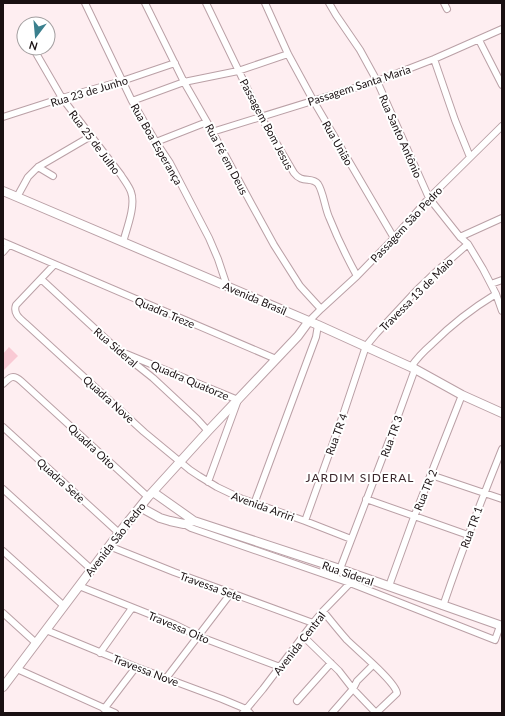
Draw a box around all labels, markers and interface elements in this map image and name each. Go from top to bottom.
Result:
north arrow [16,16,56,56]
text: N [27,39,39,54]
street label: Passagem Santa Maria [306,62,412,108]
street label: Rua 23 de Junho [49,73,129,109]
street label: Passagem Bom Jesus [238,76,297,172]
street label: Rua Santo Antônio [377,92,425,180]
street label: Rua Boa Esperança [128,101,186,187]
street label: Rua 25 de Julho [67,107,123,177]
street label: Rua União [320,118,356,168]
street label: Rua Fé em Deus [203,121,251,197]
street label: Passagem São Pedro [368,183,444,265]
street label: Travessa 13 de Maio [377,255,455,333]
street label: Avenida Brasil [221,279,289,317]
street label: Quadra Treze [133,294,197,331]
street label: Rua Sideral [92,325,140,369]
street label: Quadra Quatorze [149,358,231,402]
street label: Quadra Nove [81,373,137,425]
street label: Rua TR 4 [322,411,350,457]
street label: Rua TR 3 [377,413,405,459]
street label: Quadra Oito [66,421,118,471]
street label: Quadra Sete [34,455,88,505]
street label: Rua TR 2 [411,467,439,513]
district label: JARDIM SIDERAL [305,470,415,485]
street label: Avenida Arriri [230,489,297,523]
street label: Avenida São Pedro [82,499,148,579]
street label: Rua TR 1 [457,504,485,550]
street label: Rua Sideral [321,558,375,588]
street label: Travessa Sete [178,569,244,603]
street label: Travessa Oito [146,608,212,646]
street label: Avenida Central [270,609,328,677]
street label: Travessa Nove [111,652,181,689]

